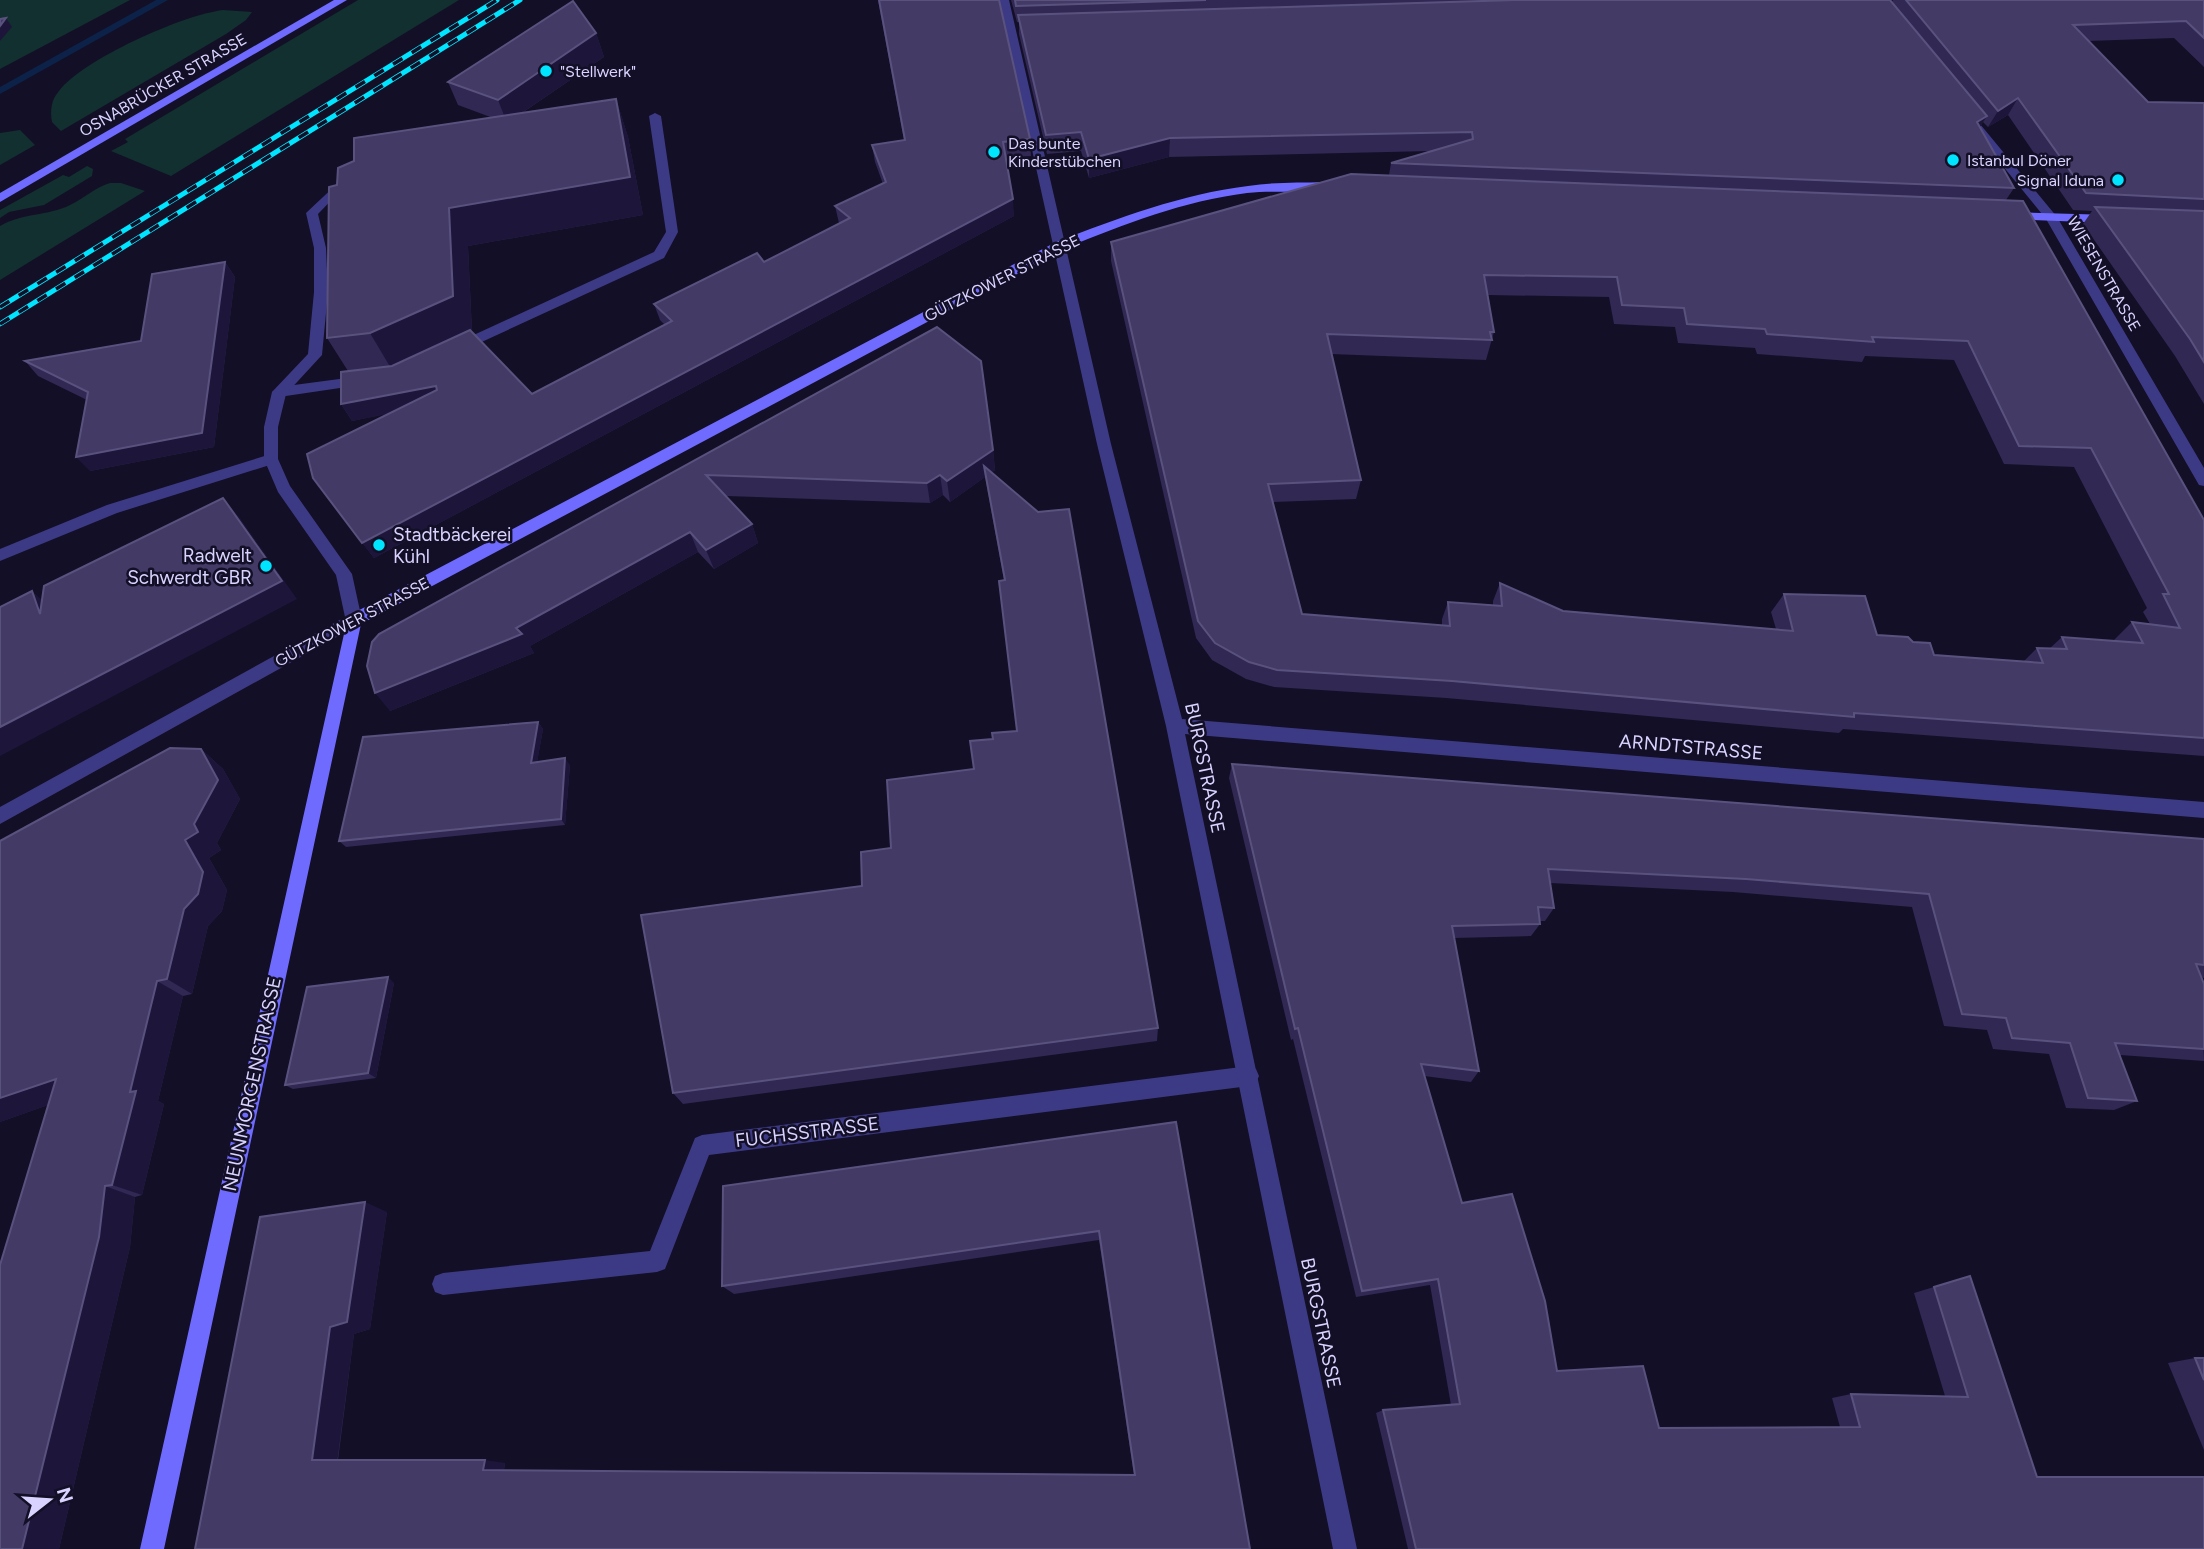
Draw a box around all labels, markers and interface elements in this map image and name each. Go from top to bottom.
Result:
street label: OSNABRÜCKER STRASSE [76,29,250,141]
place label: "Stellwerk" [560,62,636,81]
marker: "Stellwerk" [538,63,554,79]
place label: Das bunte Kinderstübchen [1008,134,1121,171]
marker: Das bunte Kinderstübchen [986,144,1002,160]
place label: Istanbul Döner [1967,151,2072,170]
marker: Istanbul Döner [1945,152,1961,168]
place label: Signal Iduna [2017,171,2104,190]
marker: Signal Iduna [2110,172,2126,188]
street label: WIESENSTRASSE [2063,213,2145,335]
street label: GÜTZKOWER STRASSE [921,231,1083,325]
place label: Stadtbäckerei Kühl [393,523,511,568]
marker: Stadtbäckerei Kühl [371,537,387,553]
place label: Radwelt Schwerdt GBR [127,544,252,589]
marker: Radwelt Schwerdt GBR [258,558,274,574]
street label: GÜTZKOWER STRASSE [272,573,432,671]
street label: BURGSTRASSE [1180,701,1230,835]
street label: ARNDTSTRASSE [1618,729,1764,765]
street label: NEUNMORGENSTRASSE [218,975,286,1193]
street label: FUCHSSTRASSE [734,1112,880,1152]
street label: BURGSTRASSE [1296,1256,1346,1390]
north arrow [14,1465,84,1535]
text: N [52,1485,78,1506]

